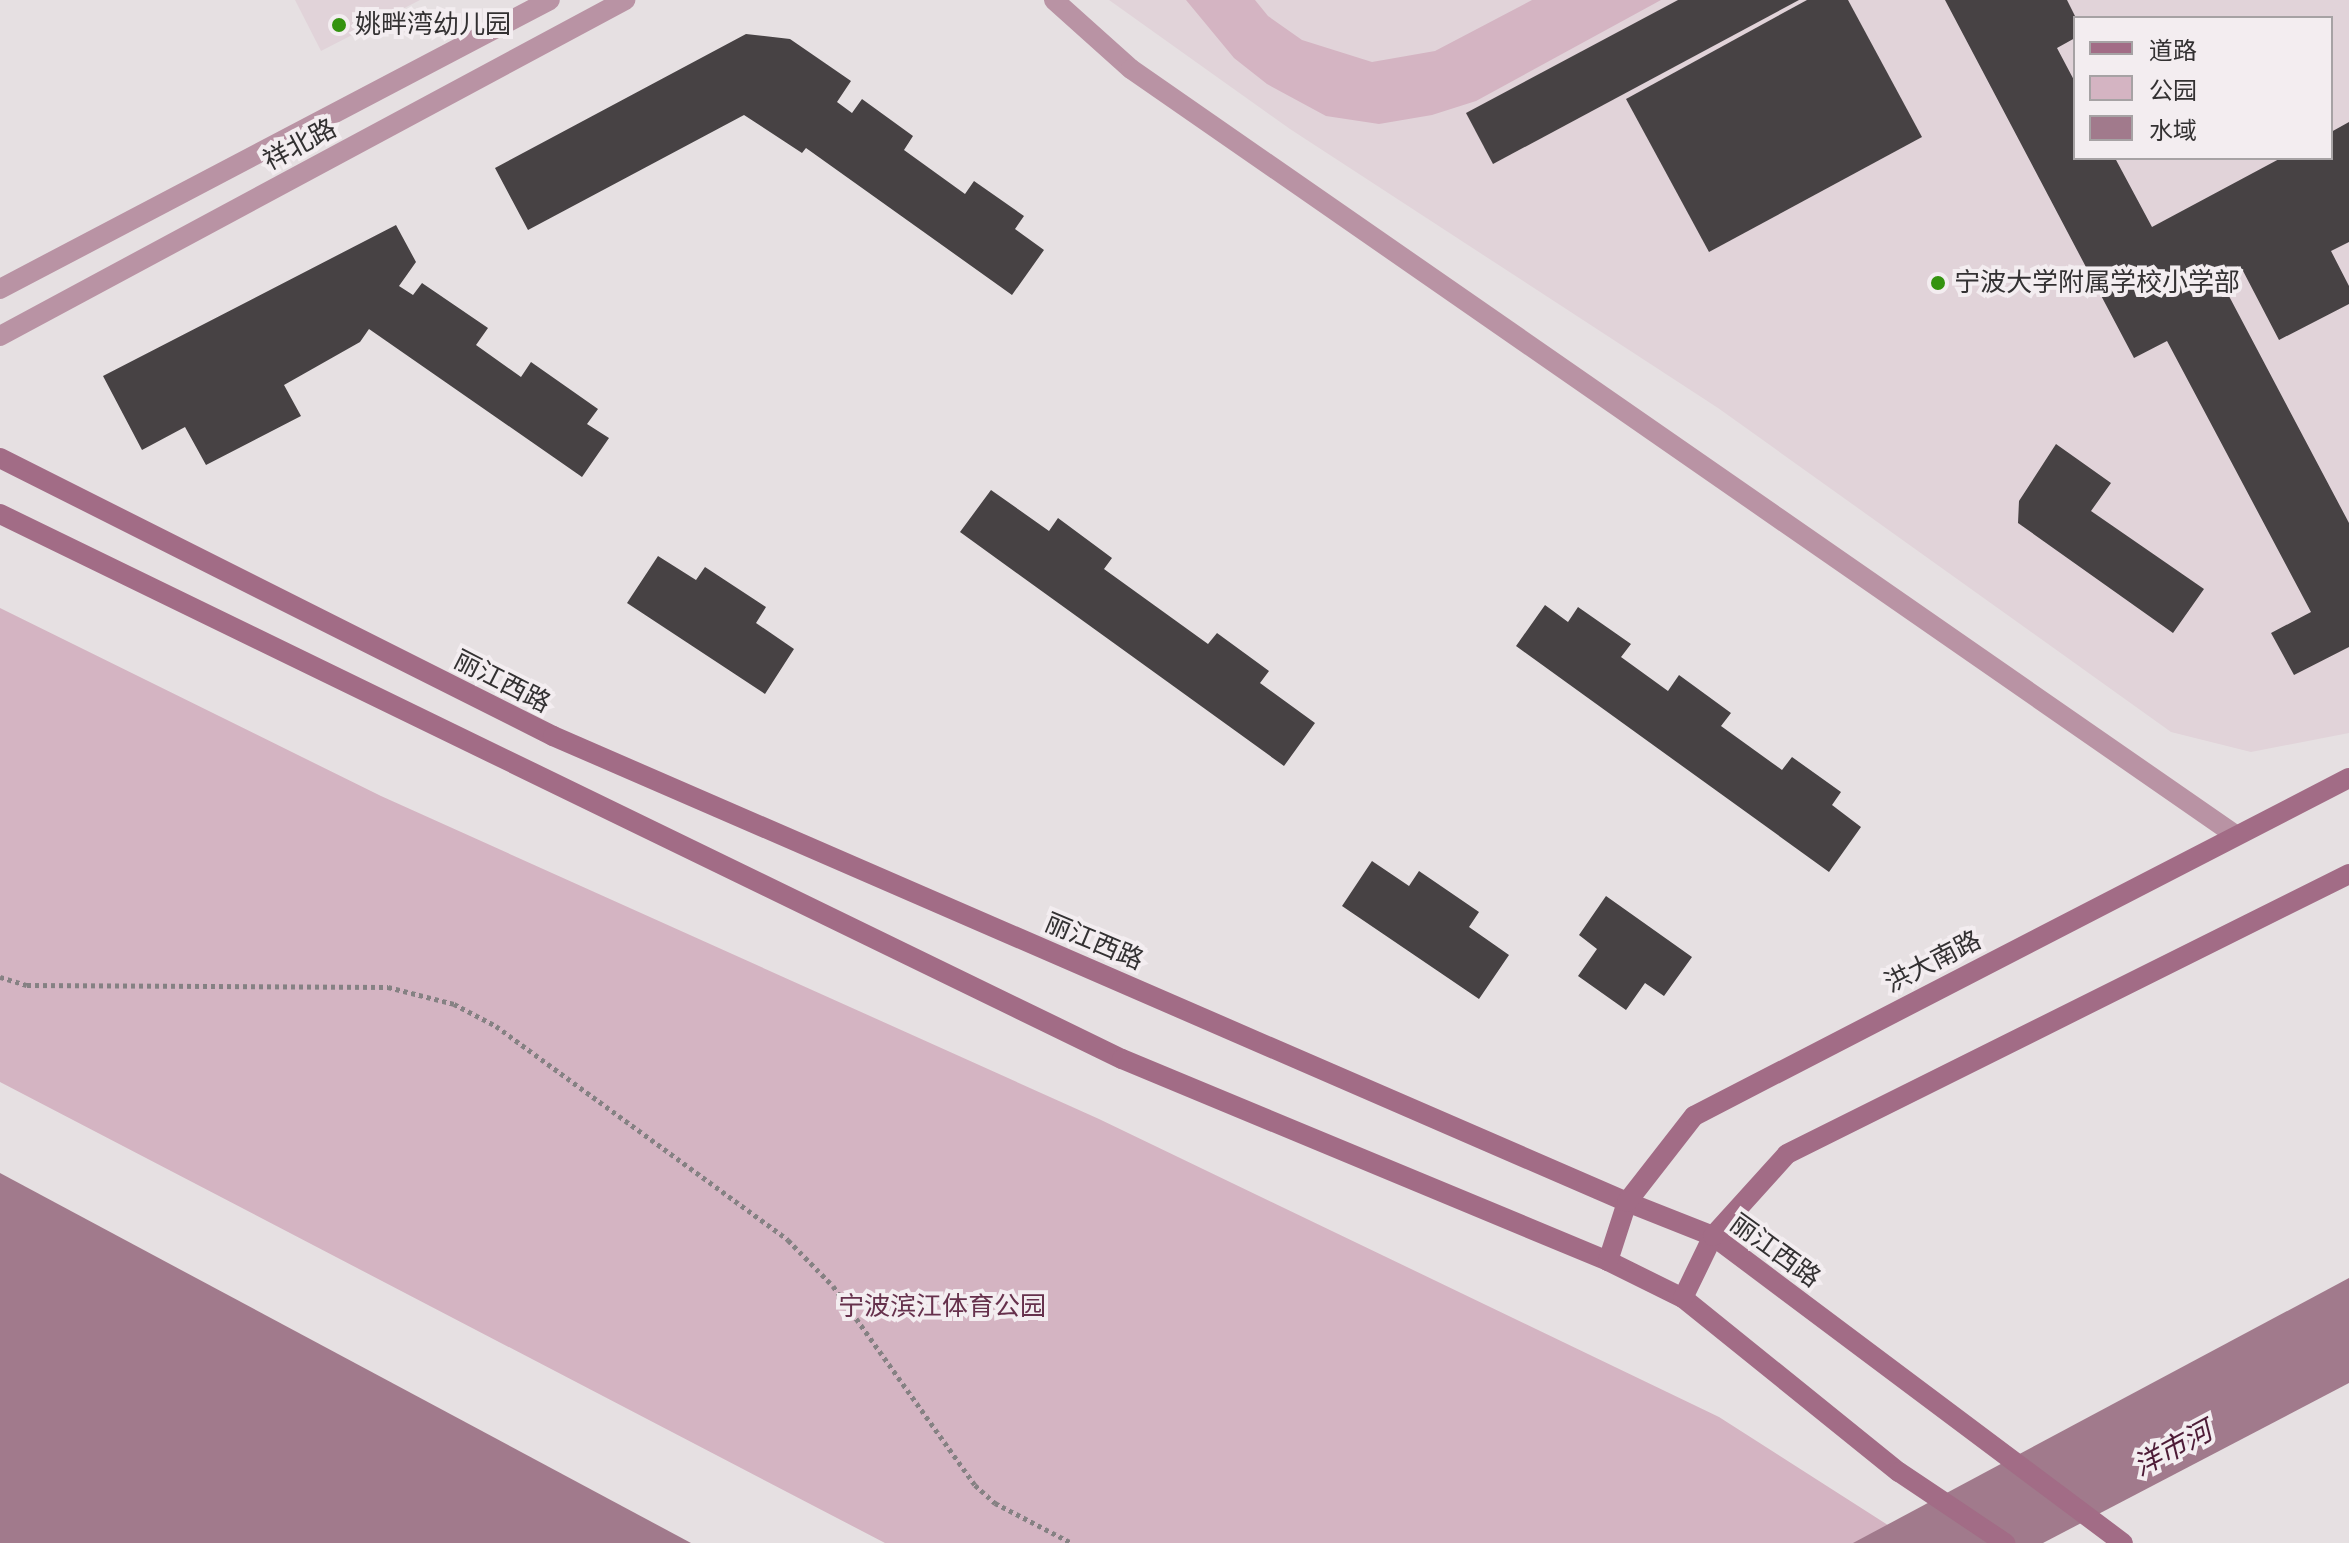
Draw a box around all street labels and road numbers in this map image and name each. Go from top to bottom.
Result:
street label: 祥北路 [258,113,342,177]
street label: 丽江西路 [449,644,555,720]
street label: 丽江西路 [1040,907,1148,977]
street label: 洪大南路 [1880,924,1986,1000]
street label: 丽江西路 [1724,1208,1826,1294]

